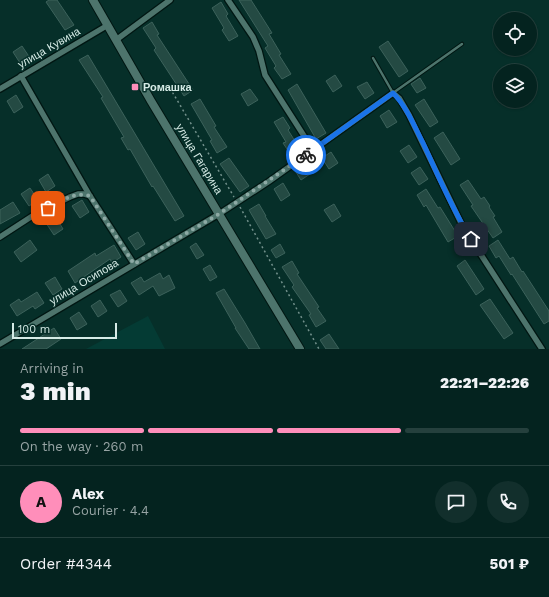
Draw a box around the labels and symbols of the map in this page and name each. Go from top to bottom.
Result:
street label: улица Кувина [15,24,83,71]
place label: Ромашка [143,81,192,94]
marker: Ромашка [130,82,140,92]
street label: улица Гагарина [173,121,226,197]
courier [286,135,326,175]
pin [31,191,65,225]
pin [454,222,488,256]
street label: улица Осипова [47,256,122,308]
scale bar [12,321,117,340]

